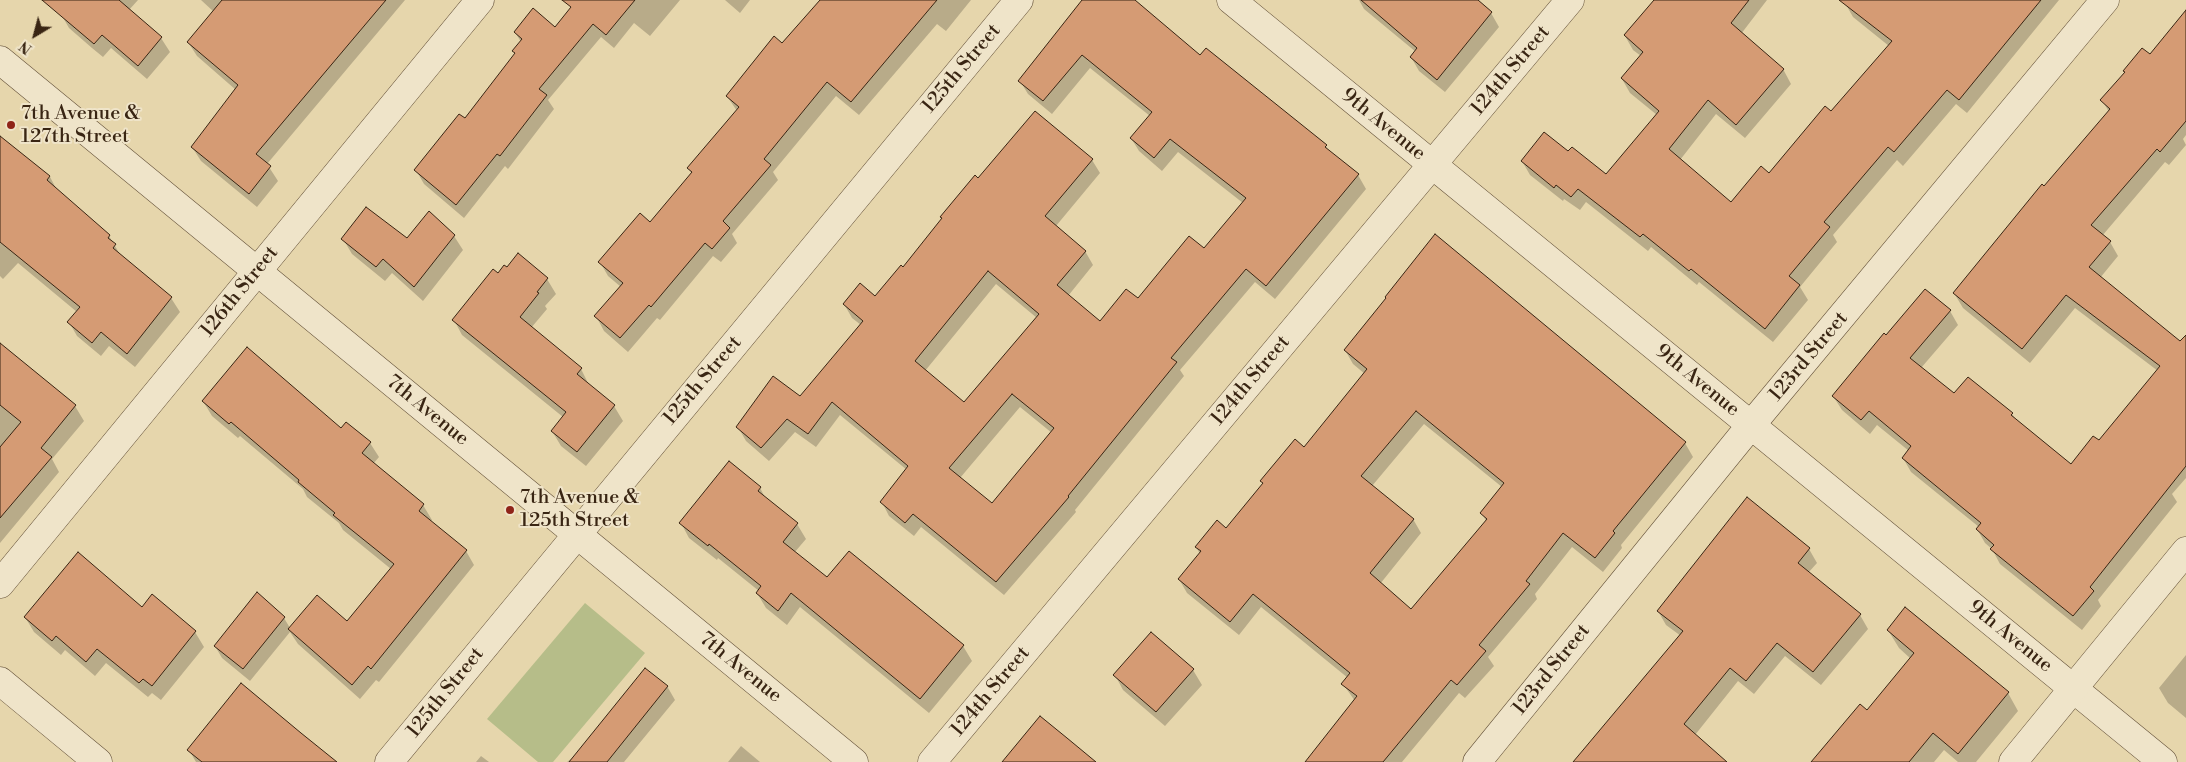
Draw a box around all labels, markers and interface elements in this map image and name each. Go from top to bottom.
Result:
north arrow [10,10,60,60]
street label: 125th Street [918,19,1006,119]
street label: 124th Street [1466,21,1556,121]
text: N [16,36,36,58]
street label: 9th Avenue [1336,84,1430,166]
place label: 7th Avenue & 127th Street [21,102,140,149]
marker: 7th Avenue & 127th Street [5,119,17,131]
street label: 126th Street [196,242,284,342]
street label: 123rd Street [1765,307,1853,407]
street label: 125th Street [659,331,747,431]
street label: 124th Street [1206,331,1296,431]
street label: 9th Avenue [1650,340,1744,422]
street label: 7th Avenue [381,370,473,452]
place label: 7th Avenue & 125th Street [520,486,639,533]
marker: 7th Avenue & 125th Street [504,504,516,516]
street label: 9th Avenue [1963,596,2057,678]
street label: 123rd Street [1508,620,1596,720]
street label: 7th Avenue [694,627,786,709]
street label: 124th Street [946,642,1036,742]
street label: 125th Street [402,643,490,743]

